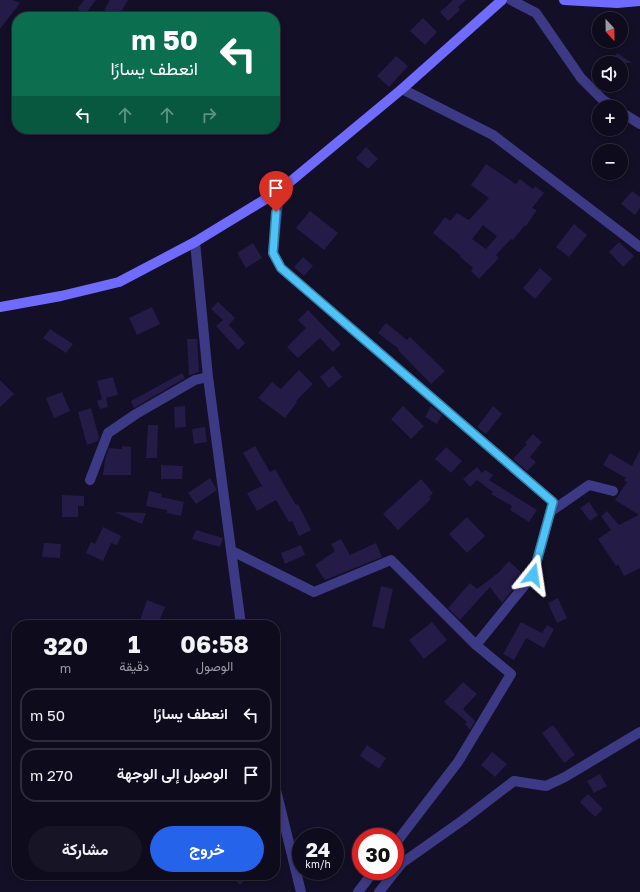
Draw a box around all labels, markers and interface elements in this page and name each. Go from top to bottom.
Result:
north arrow [592,12,628,48]
map controls [592,12,628,180]
text: 50 m [131,23,198,56]
icon: left [212,28,264,80]
button: sound [592,56,628,92]
text: انعطف يسارًا [110,57,198,79]
button: + [592,100,628,136]
icon: left [72,104,94,126]
icon: ahead [114,104,136,126]
icon: ahead [156,104,178,126]
icon: right [198,104,220,126]
button: − [592,144,628,180]
pin [259,171,293,212]
icon: arrive [265,177,287,199]
position arrow [512,554,554,596]
text: 1 [128,629,140,658]
text: 06:58 [180,629,249,658]
text: 320 [43,631,88,660]
text: دقيقة [119,658,149,674]
text: الوصول [196,658,233,674]
text: m [60,660,71,676]
text: انعطف يسارًا [153,704,228,722]
icon: left [240,704,262,726]
text: 50 m [30,706,65,724]
text: الوصول إلى الوجهة [117,764,228,782]
icon: arrive [240,764,262,786]
text: 270 m [30,766,73,784]
button: مشاركة [28,826,142,872]
button: خروج [150,826,264,872]
speed limit sign: 30 [352,828,404,880]
text: 24 [306,837,330,861]
text: km/h [305,858,331,870]

